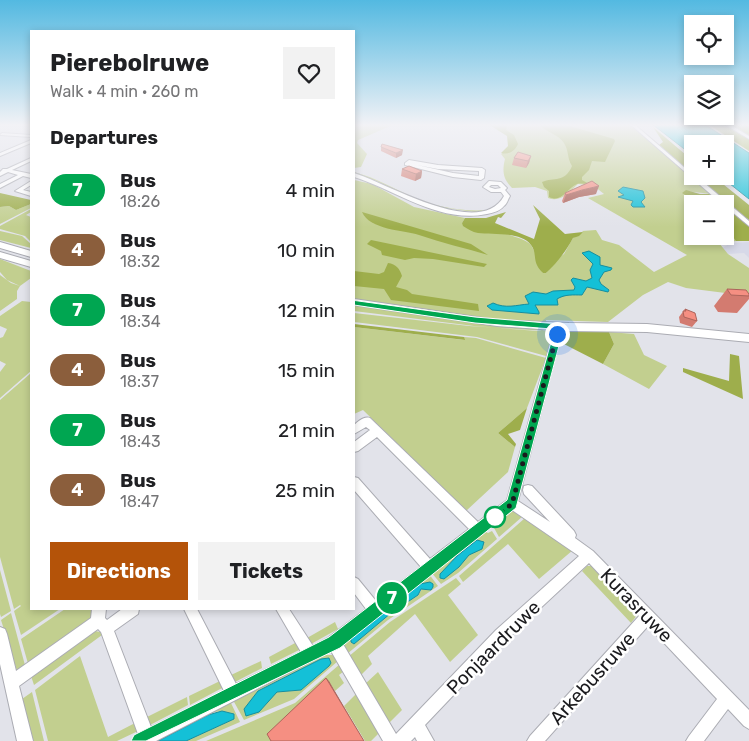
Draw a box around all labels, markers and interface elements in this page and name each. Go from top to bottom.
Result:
map controls [684,15,734,245]
button: locate [684,15,734,65]
button: heart [283,47,335,99]
text: Pierebolruwe [50,49,209,77]
button: layers [684,75,734,125]
text: Walk · 4 min · 260 m [50,82,199,101]
text: Departures [50,126,158,149]
button: + [684,135,734,185]
text: Bus [120,169,156,192]
text: 7 [72,179,83,201]
text: 4 min [286,179,335,202]
text: 18:26 [120,192,160,211]
button: − [684,195,734,245]
text: Bus [120,229,156,252]
text: 4 [71,239,84,261]
text: 10 min [277,239,335,262]
text: 18:32 [120,252,160,271]
text: Bus [120,289,156,312]
text: 7 [72,299,83,321]
text: 12 min [278,299,335,322]
text: 18:34 [120,312,161,331]
your location [545,322,570,347]
text: Bus [120,349,156,372]
text: 4 [71,359,84,381]
text: 15 min [278,359,335,382]
text: 18:37 [120,372,159,391]
text: Bus [120,409,156,432]
text: 7 [72,419,83,441]
text: 21 min [278,419,335,442]
text: 18:43 [120,432,161,451]
text: Bus [120,469,156,492]
text: 4 [71,479,84,501]
text: 25 min [275,479,335,502]
text: 18:47 [120,492,159,511]
unlabelled marker [484,506,506,528]
button: Directions [50,542,188,600]
button: Tickets [198,542,335,600]
street label: Kurasruwe [596,564,678,647]
line badge: 7 [376,582,408,614]
text: 7 [387,587,397,609]
street label: Ponjaardruwe [442,596,545,699]
street label: Arkebusruwe [545,627,640,729]

